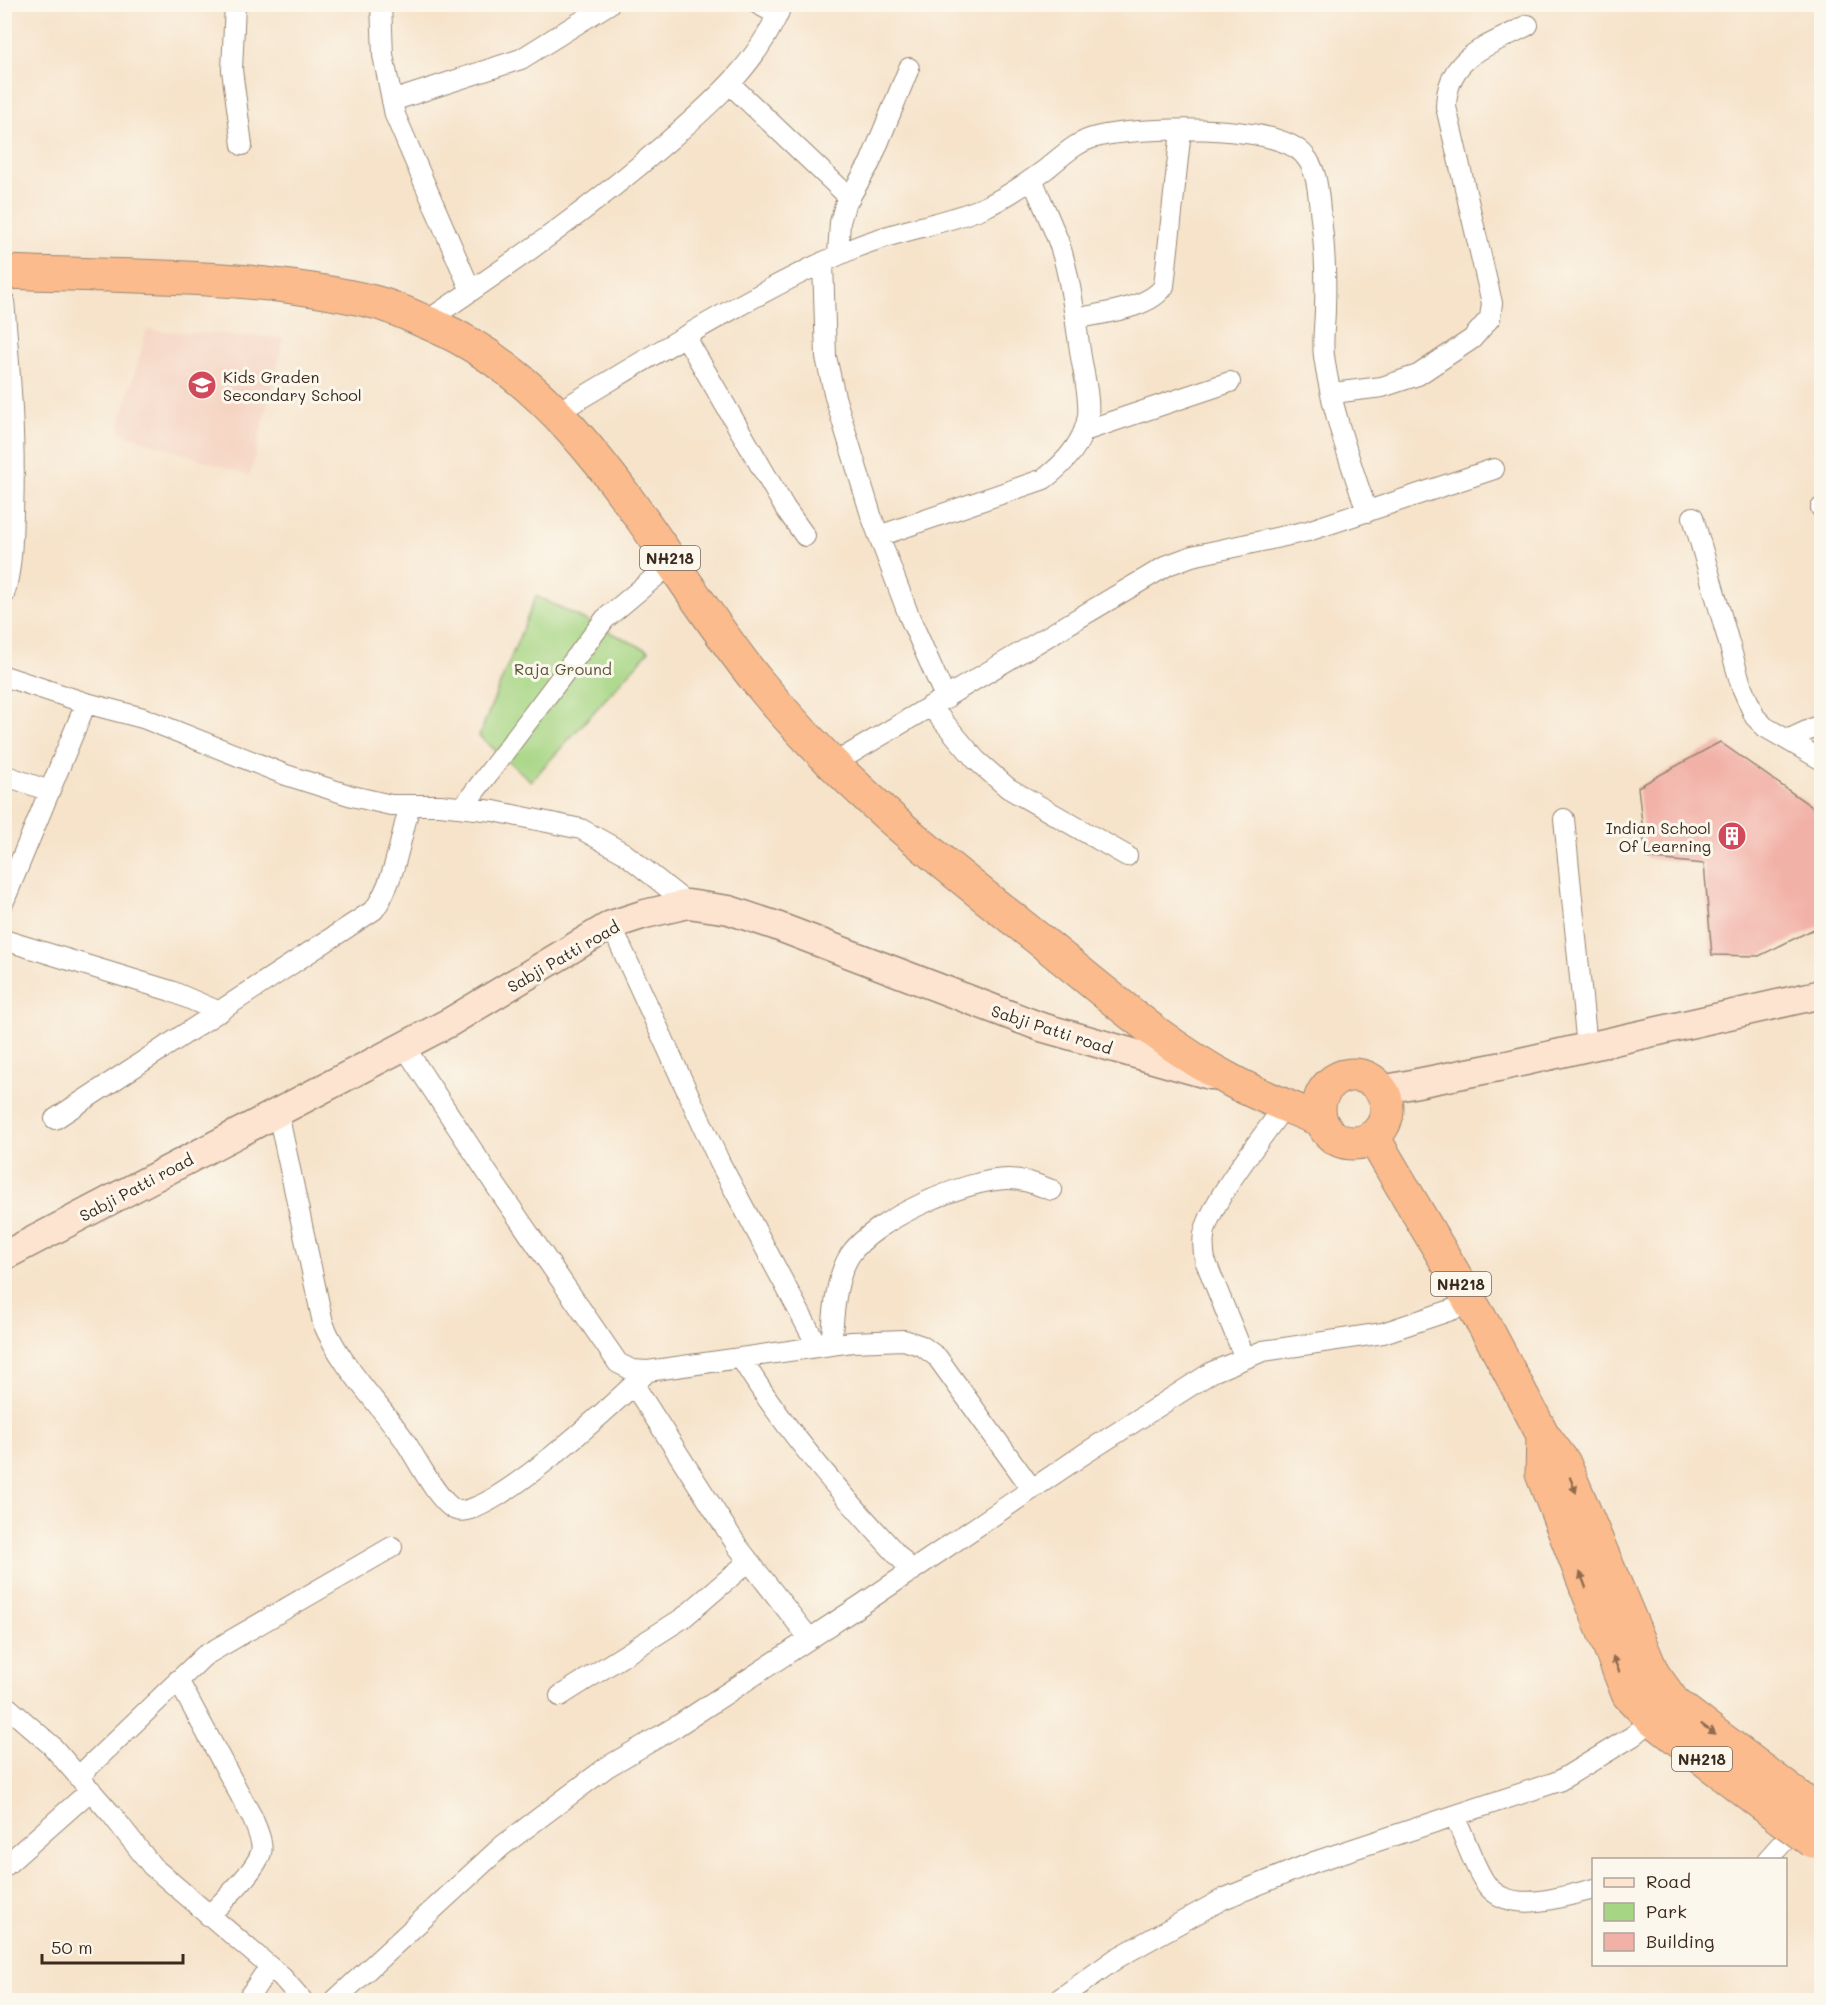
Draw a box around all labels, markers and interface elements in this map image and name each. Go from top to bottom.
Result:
place label: Kids Graden Secondary School [223,366,362,405]
school or university icon: Kids Graden Secondary School [186,369,218,401]
road number: NH218 [640,546,700,570]
park label: Raja Ground [514,658,612,679]
place label: Indian School Of Learning [1606,817,1711,856]
building icon: Indian School Of Learning [1716,820,1748,852]
street label: Sabji Patti road [503,915,623,997]
street label: Sabji Patti road [989,1000,1115,1058]
street label: Sabji Patti road [75,1148,197,1226]
road number: NH218 [1431,1272,1491,1296]
one-way arrow [1568,1476,1578,1494]
one-way arrow [1578,1571,1588,1589]
one-way arrow [1611,1655,1620,1673]
one-way arrow [1701,1723,1716,1735]
road number: NH218 [1672,1747,1732,1771]
legend [1592,1858,1787,1966]
text: Road [1646,1869,1691,1893]
text: Park [1646,1899,1687,1923]
scale bar [42,1927,183,1965]
text: Building [1646,1929,1714,1953]
text: 50 m [51,1935,93,1959]

